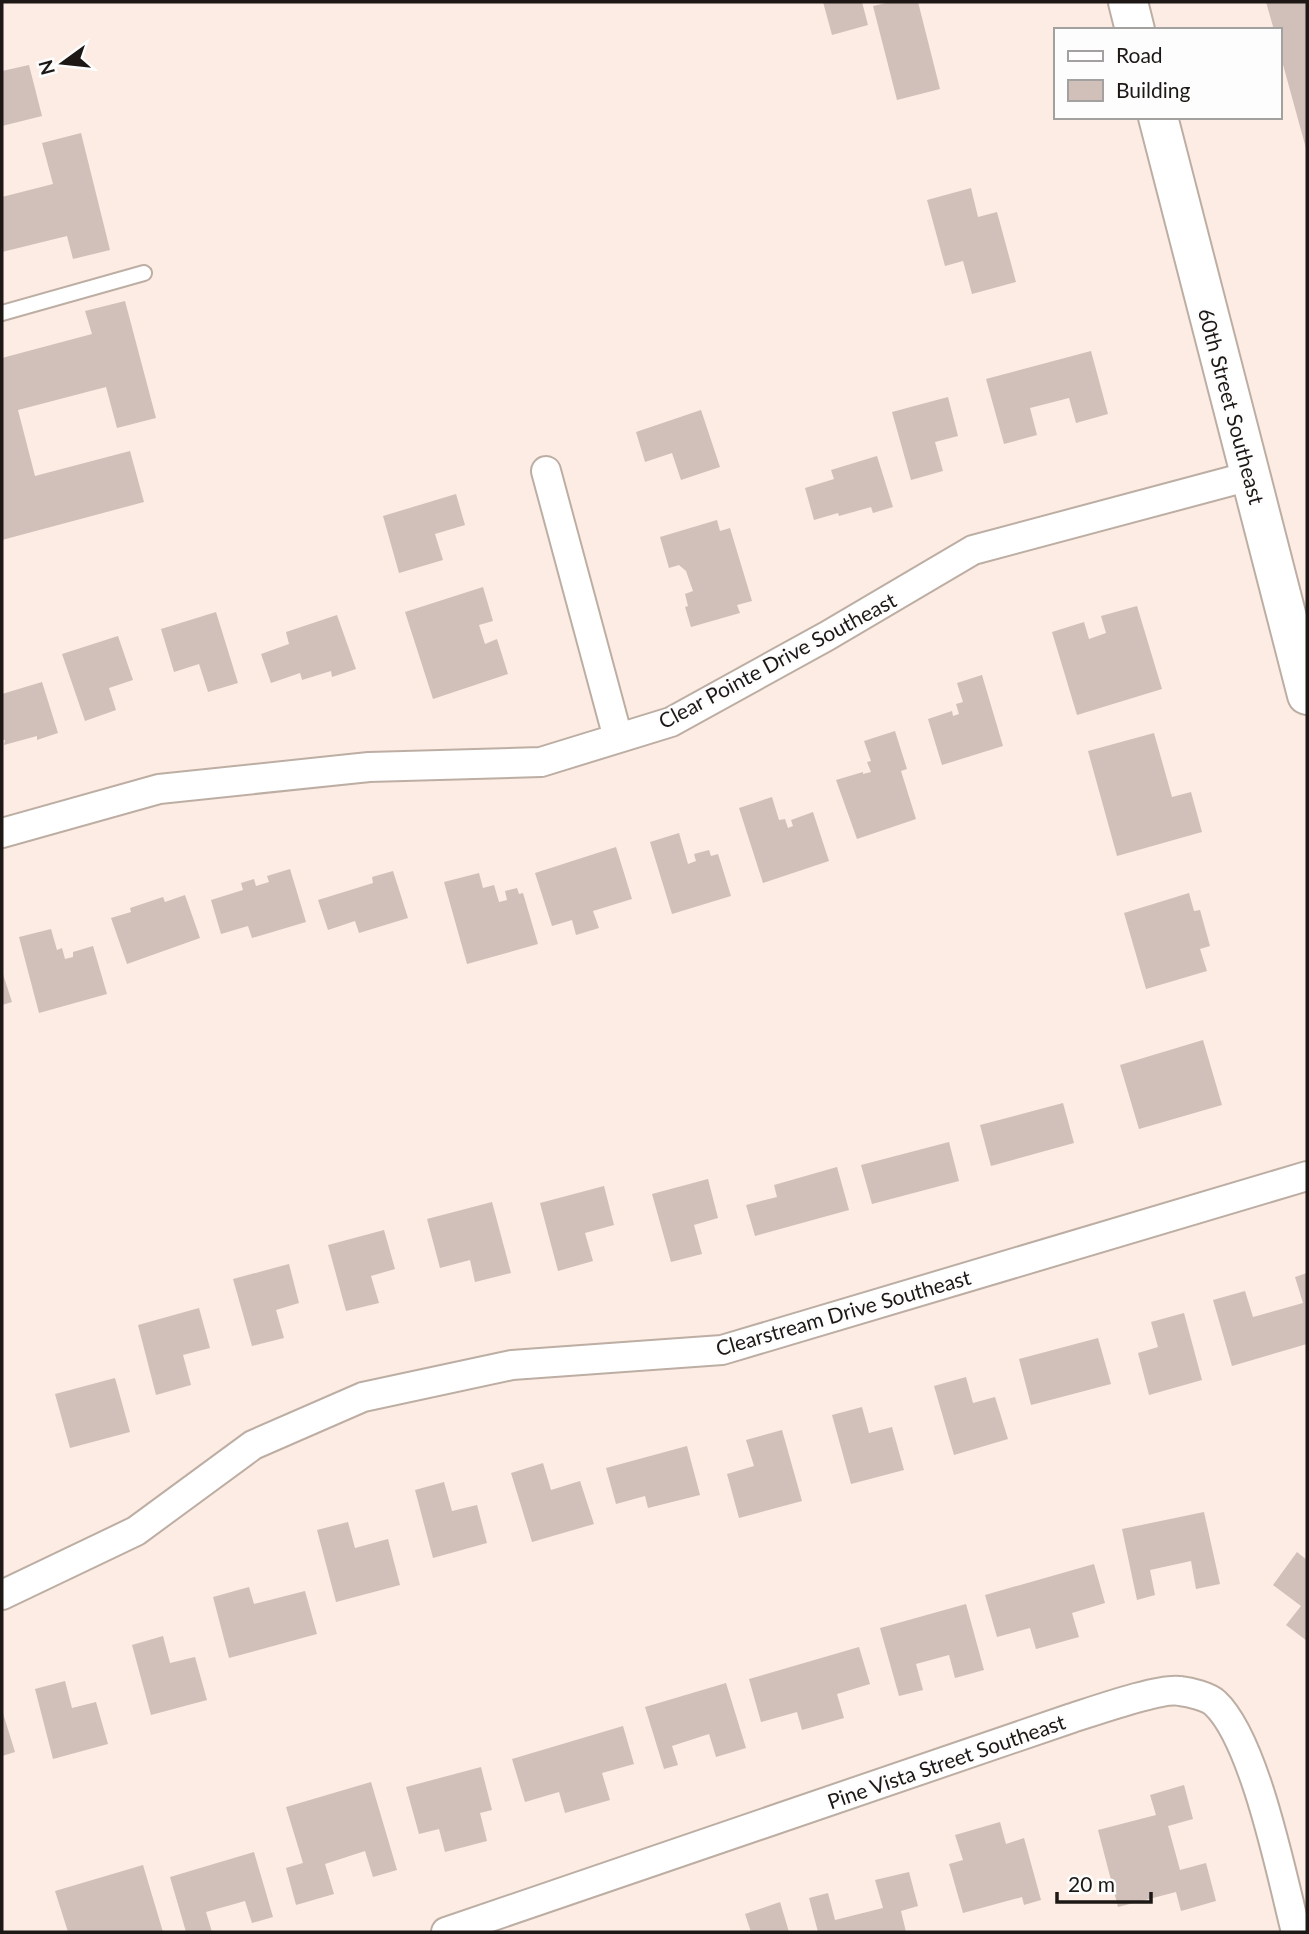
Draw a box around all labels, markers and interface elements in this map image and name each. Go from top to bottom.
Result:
north arrow [28,28,98,98]
legend [1054,28,1281,119]
text: Road [1116,42,1163,67]
text: N [33,57,59,78]
text: Building [1116,77,1191,102]
street label: 60th Street Southeast [1194,305,1270,507]
street label: Clear Pointe Drive Southeast [654,586,900,733]
street label: Clearstream Drive Southeast [713,1263,974,1360]
street label: Pine Vista Street Southeast [824,1708,1069,1813]
scale bar [1057,1860,1152,1904]
text: 20 m [1068,1871,1115,1896]

